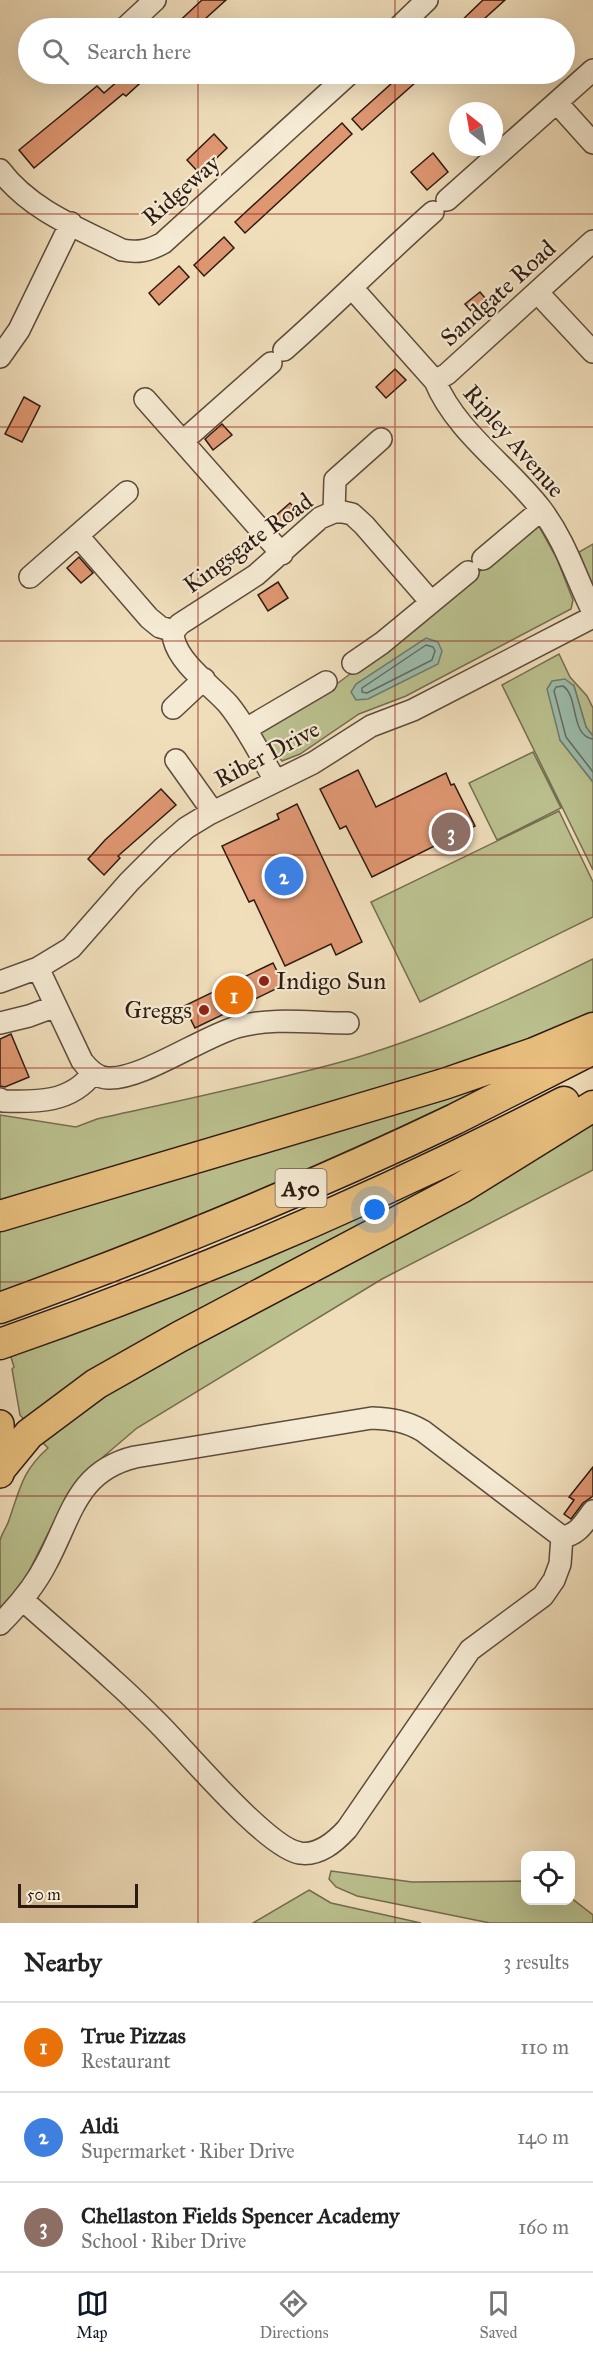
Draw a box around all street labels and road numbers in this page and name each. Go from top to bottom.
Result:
street label: Ridgeway [136,148,227,232]
street label: Sandgate Road [434,233,562,353]
street label: Ripley Avenue [457,378,571,504]
street label: Kingsgate Road [177,486,319,600]
street label: Riber Drive [209,714,325,794]
road number: A50 [276,1169,326,1207]

